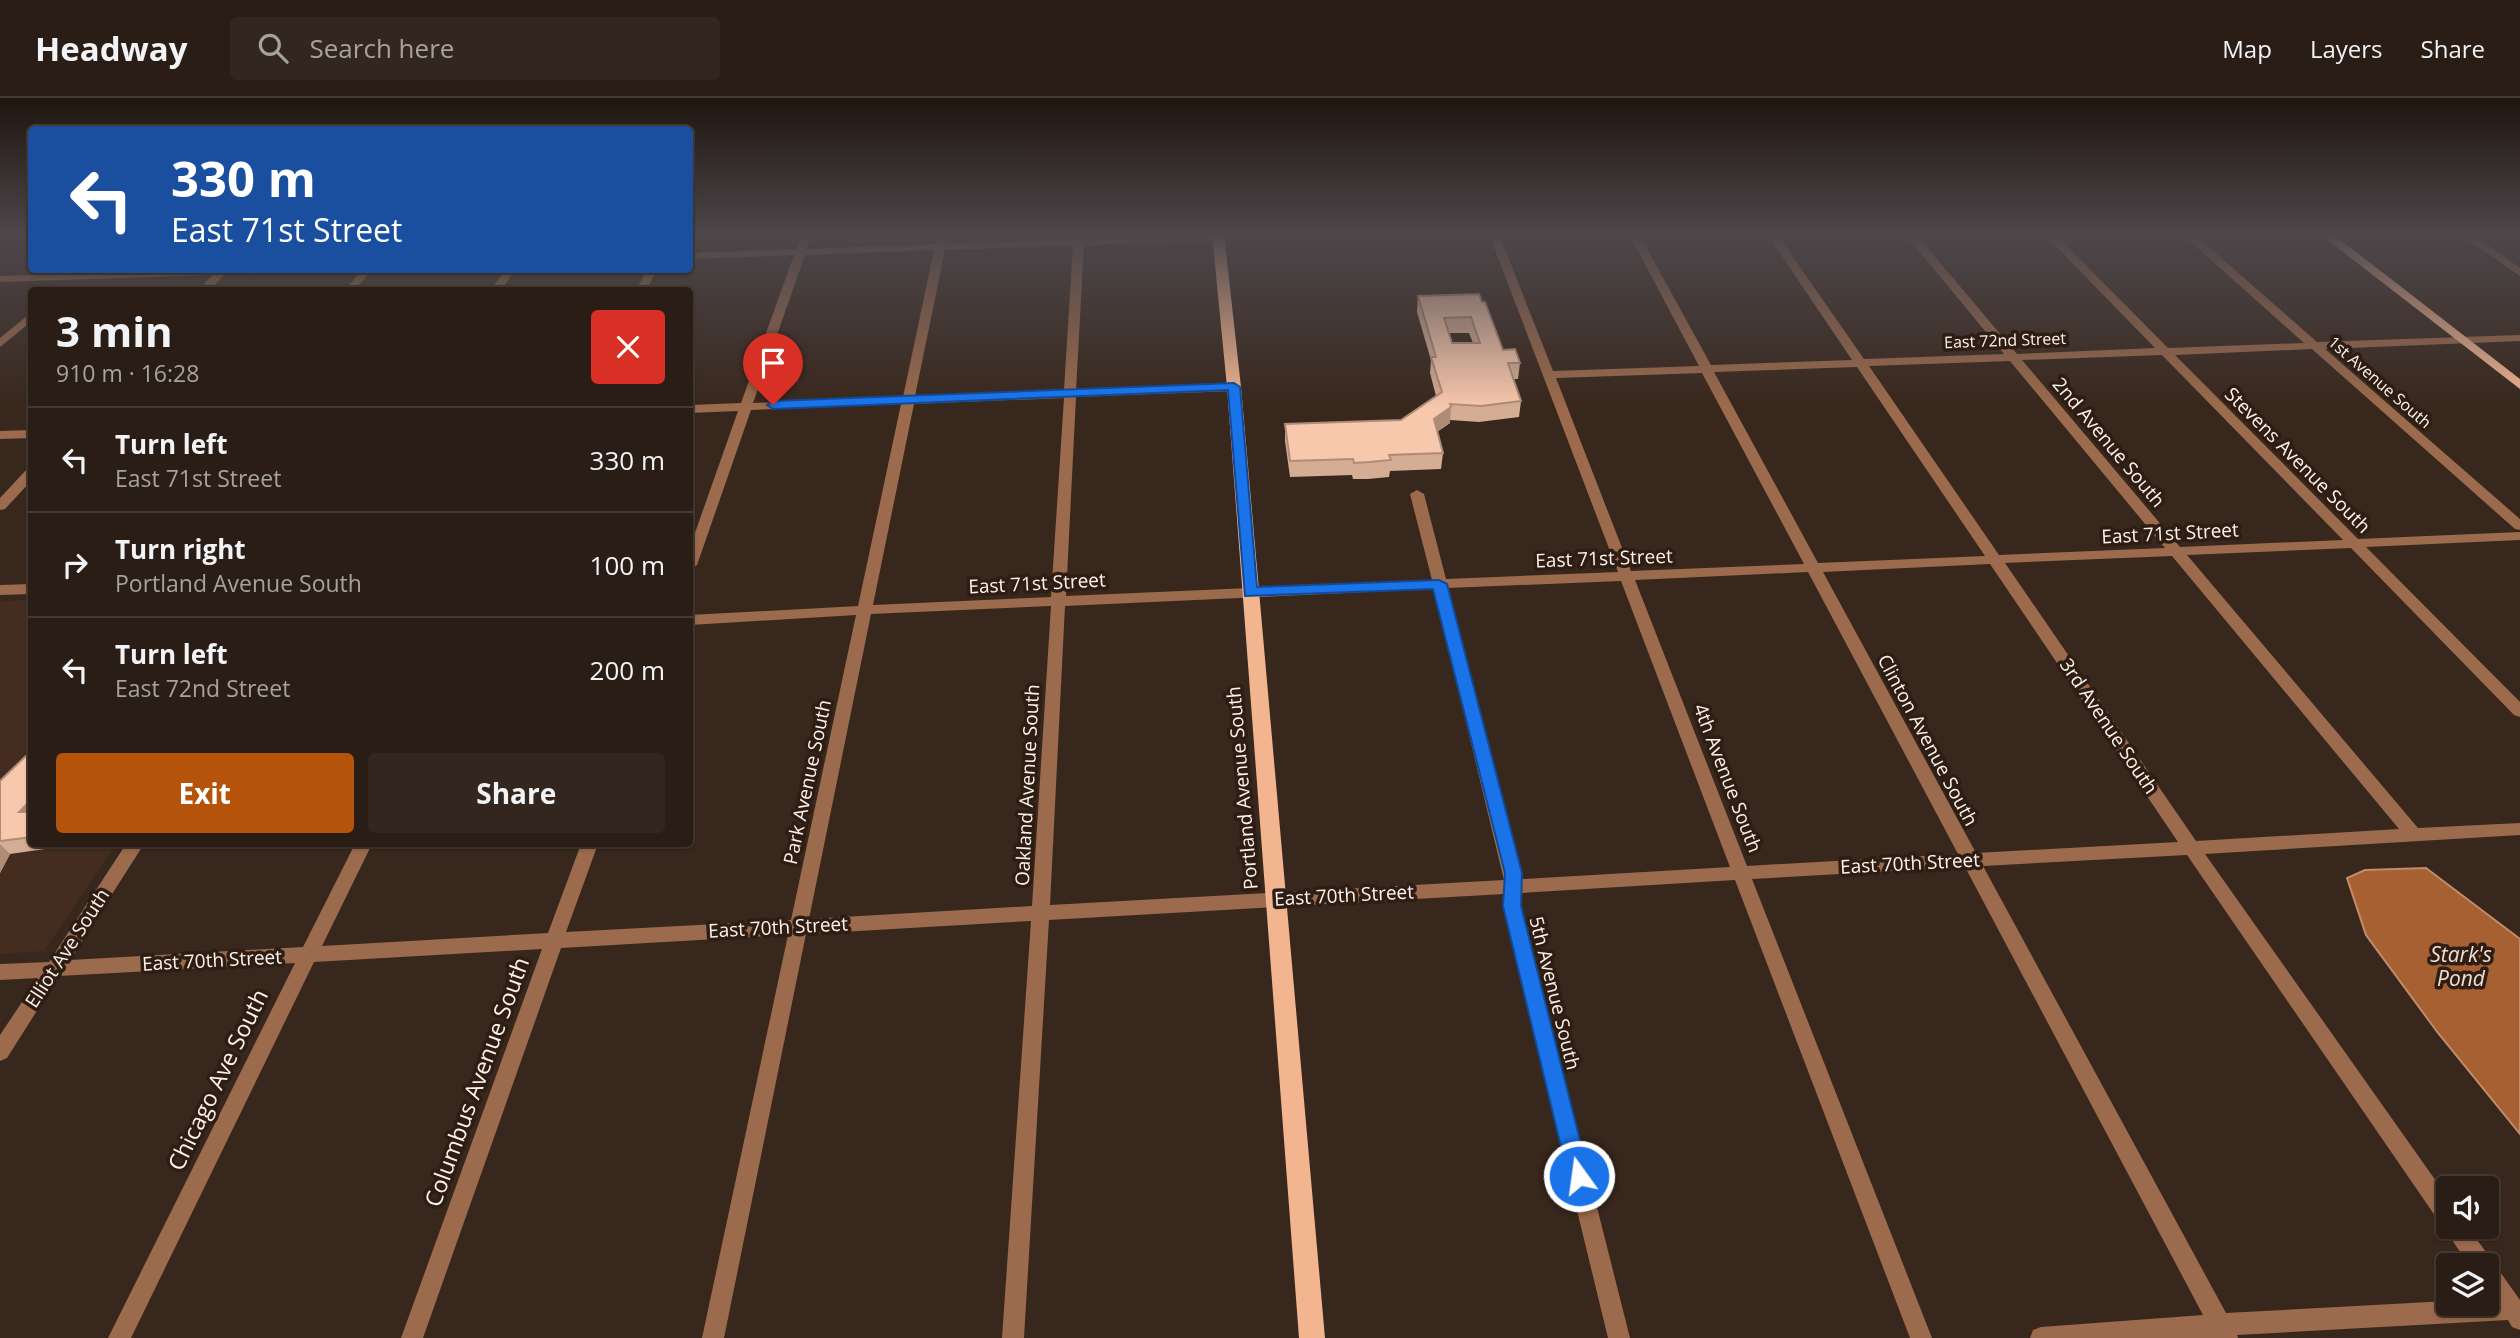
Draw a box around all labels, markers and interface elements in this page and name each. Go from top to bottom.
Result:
search box [230,17,720,80]
text: Headway [35,26,188,71]
icon: search [254,29,292,67]
text: Search here [310,30,454,66]
text: Map [2222,32,2272,65]
text: Layers [2310,32,2383,65]
text: Share [2421,32,2485,65]
text: 330 m [171,145,316,211]
icon: left [56,154,147,245]
text: East 71st Street [171,208,402,251]
text: 3 min [56,302,173,359]
button: close [591,310,665,384]
street label: East 72nd Street [1944,327,2067,353]
street label: 1st Avenue South [2324,331,2436,433]
pin [743,333,803,405]
icon: arrive [754,344,792,382]
text: 910 m · 16:28 [56,357,199,389]
street label: 2nd Avenue South [2047,372,2171,512]
street label: Stevens Avenue South [2219,381,2377,539]
text: Turn left [115,426,227,462]
icon: left [56,441,94,479]
text: 330 m [590,442,665,478]
text: East 71st Street [115,462,281,494]
street label: East 71st Street [2101,516,2240,550]
text: Turn right [115,531,246,567]
street label: East 71st Street [1535,543,1673,573]
icon: right [56,546,94,584]
text: 100 m [590,547,665,583]
street label: East 71st Street [968,566,1107,600]
text: Portland Avenue South [115,567,362,599]
text: Turn left [115,636,227,672]
street label: Clinton Avenue South [1872,650,1984,830]
icon: left [56,651,94,689]
text: 200 m [590,652,665,688]
street label: 3rd Avenue South [2054,653,2164,799]
text: East 72nd Street [115,672,290,704]
street label: Oakland Avenue South [1009,684,1045,886]
street label: Portland Avenue South [1220,685,1264,891]
street label: Park Avenue South [777,697,837,867]
street label: 4th Avenue South [1688,700,1768,856]
button: Exit [56,753,354,833]
button: Share [368,753,665,833]
street label: East 70th Street [1839,846,1981,880]
street label: East 70th Street [1273,878,1415,912]
street label: Elliot Ave South [19,883,115,1013]
street label: East 70th Street [707,910,849,944]
street label: 5th Avenue South [1523,914,1587,1072]
water label: Stark's Pond [2430,940,2492,992]
street label: East 70th Street [141,943,283,977]
street label: Columbus Avenue South [416,952,536,1211]
street label: Chicago Ave South [159,983,275,1176]
position arrow [1542,1139,1616,1213]
map controls [2436,1176,2499,1316]
button: sound [2436,1176,2499,1239]
button: layers [2436,1253,2499,1316]

